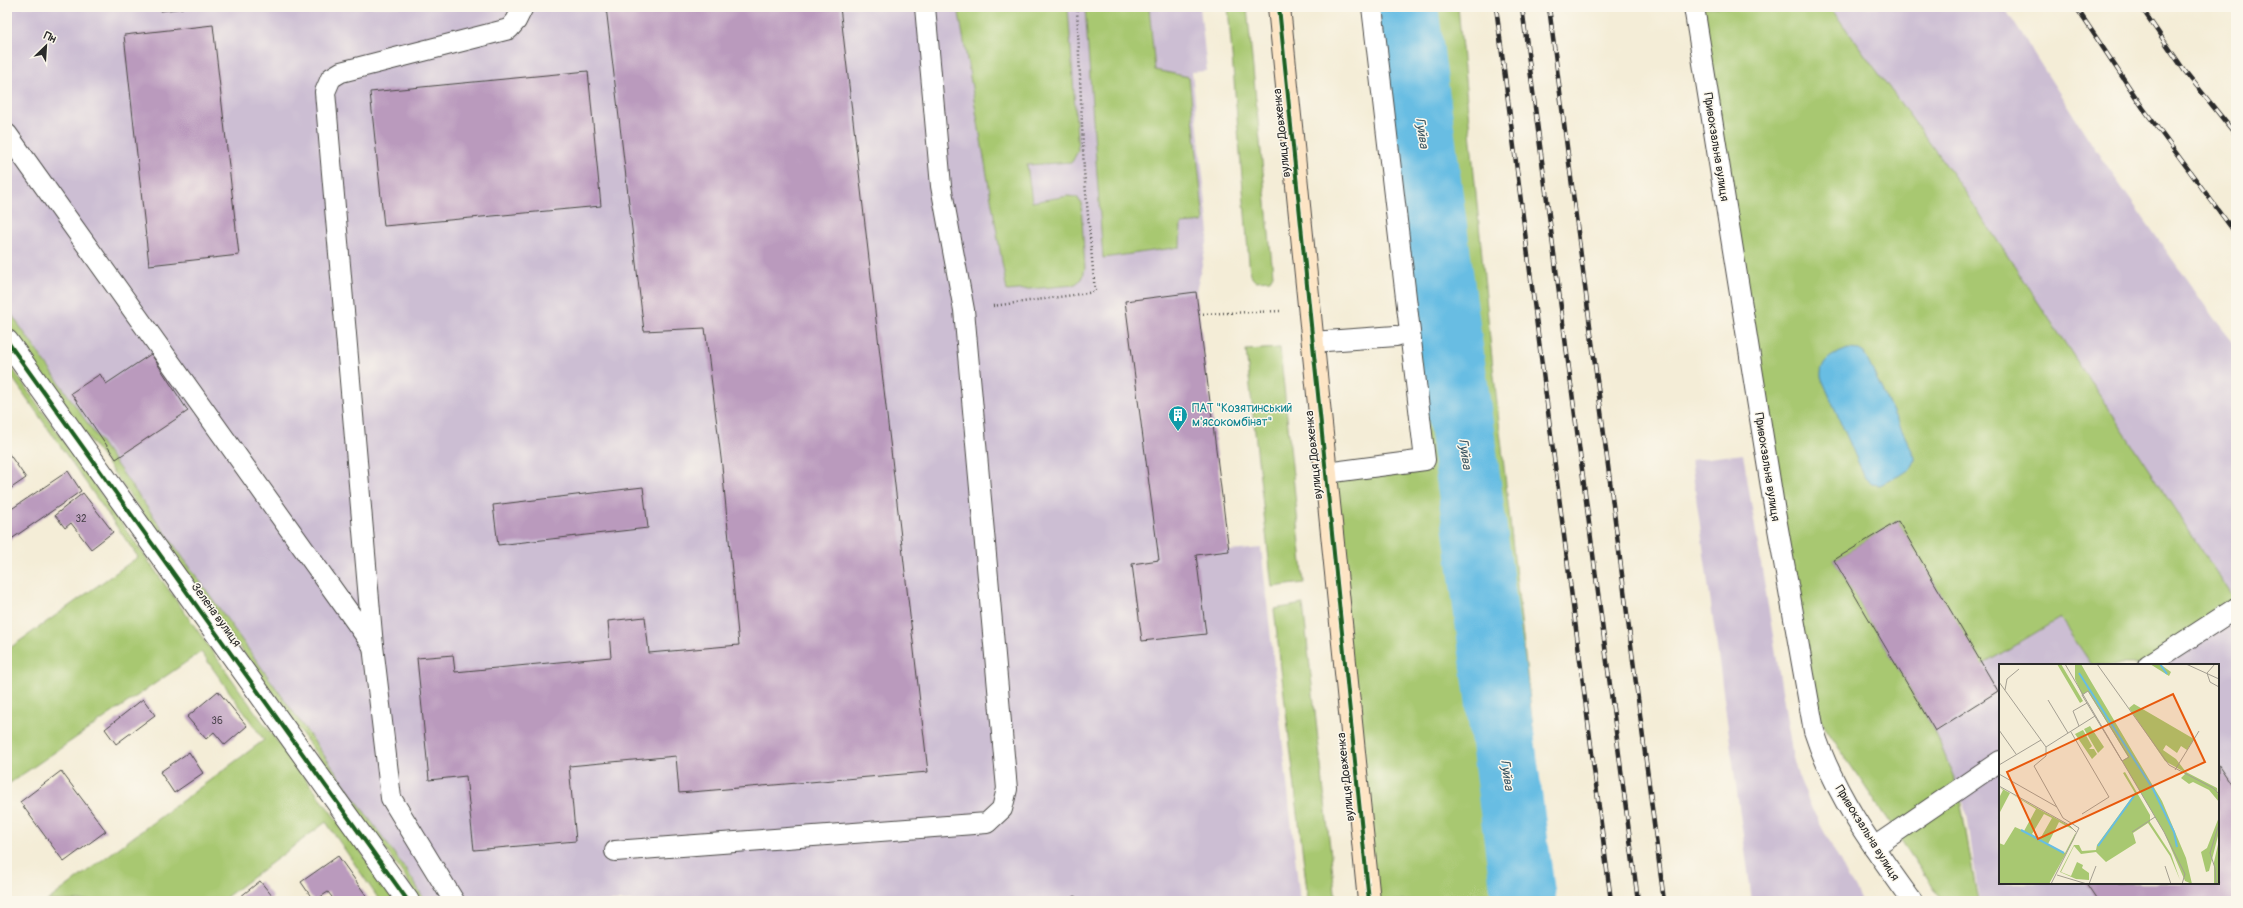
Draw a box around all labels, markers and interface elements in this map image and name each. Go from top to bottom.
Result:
north arrow [26,26,66,66]
text: Пн [42,29,59,46]
street label: вулиця Довженка [1270,87,1294,178]
street label: Привокзальна вулиця [1700,92,1732,203]
water label: Гуйва [1412,117,1432,150]
place label: ПАТ "Козятинський м'ясокомбінат" [1192,401,1292,430]
building icon: ПАТ "Козятинський м'ясокомбінат" [1167,404,1189,432]
street label: вулиця Довженка [1302,409,1326,500]
street label: Привокзальна вулиця [1751,412,1783,523]
water label: Гуйва [1455,438,1475,471]
house number: 32 [75,513,87,525]
street label: Зелена вулиця [188,580,244,650]
inset map [1999,664,2219,884]
house number: 36 [211,715,223,727]
street label: вулиця Довженка [1334,731,1358,822]
water label: Гуйва [1497,759,1517,792]
street label: Привокзальна вулиця [1832,782,1903,884]

